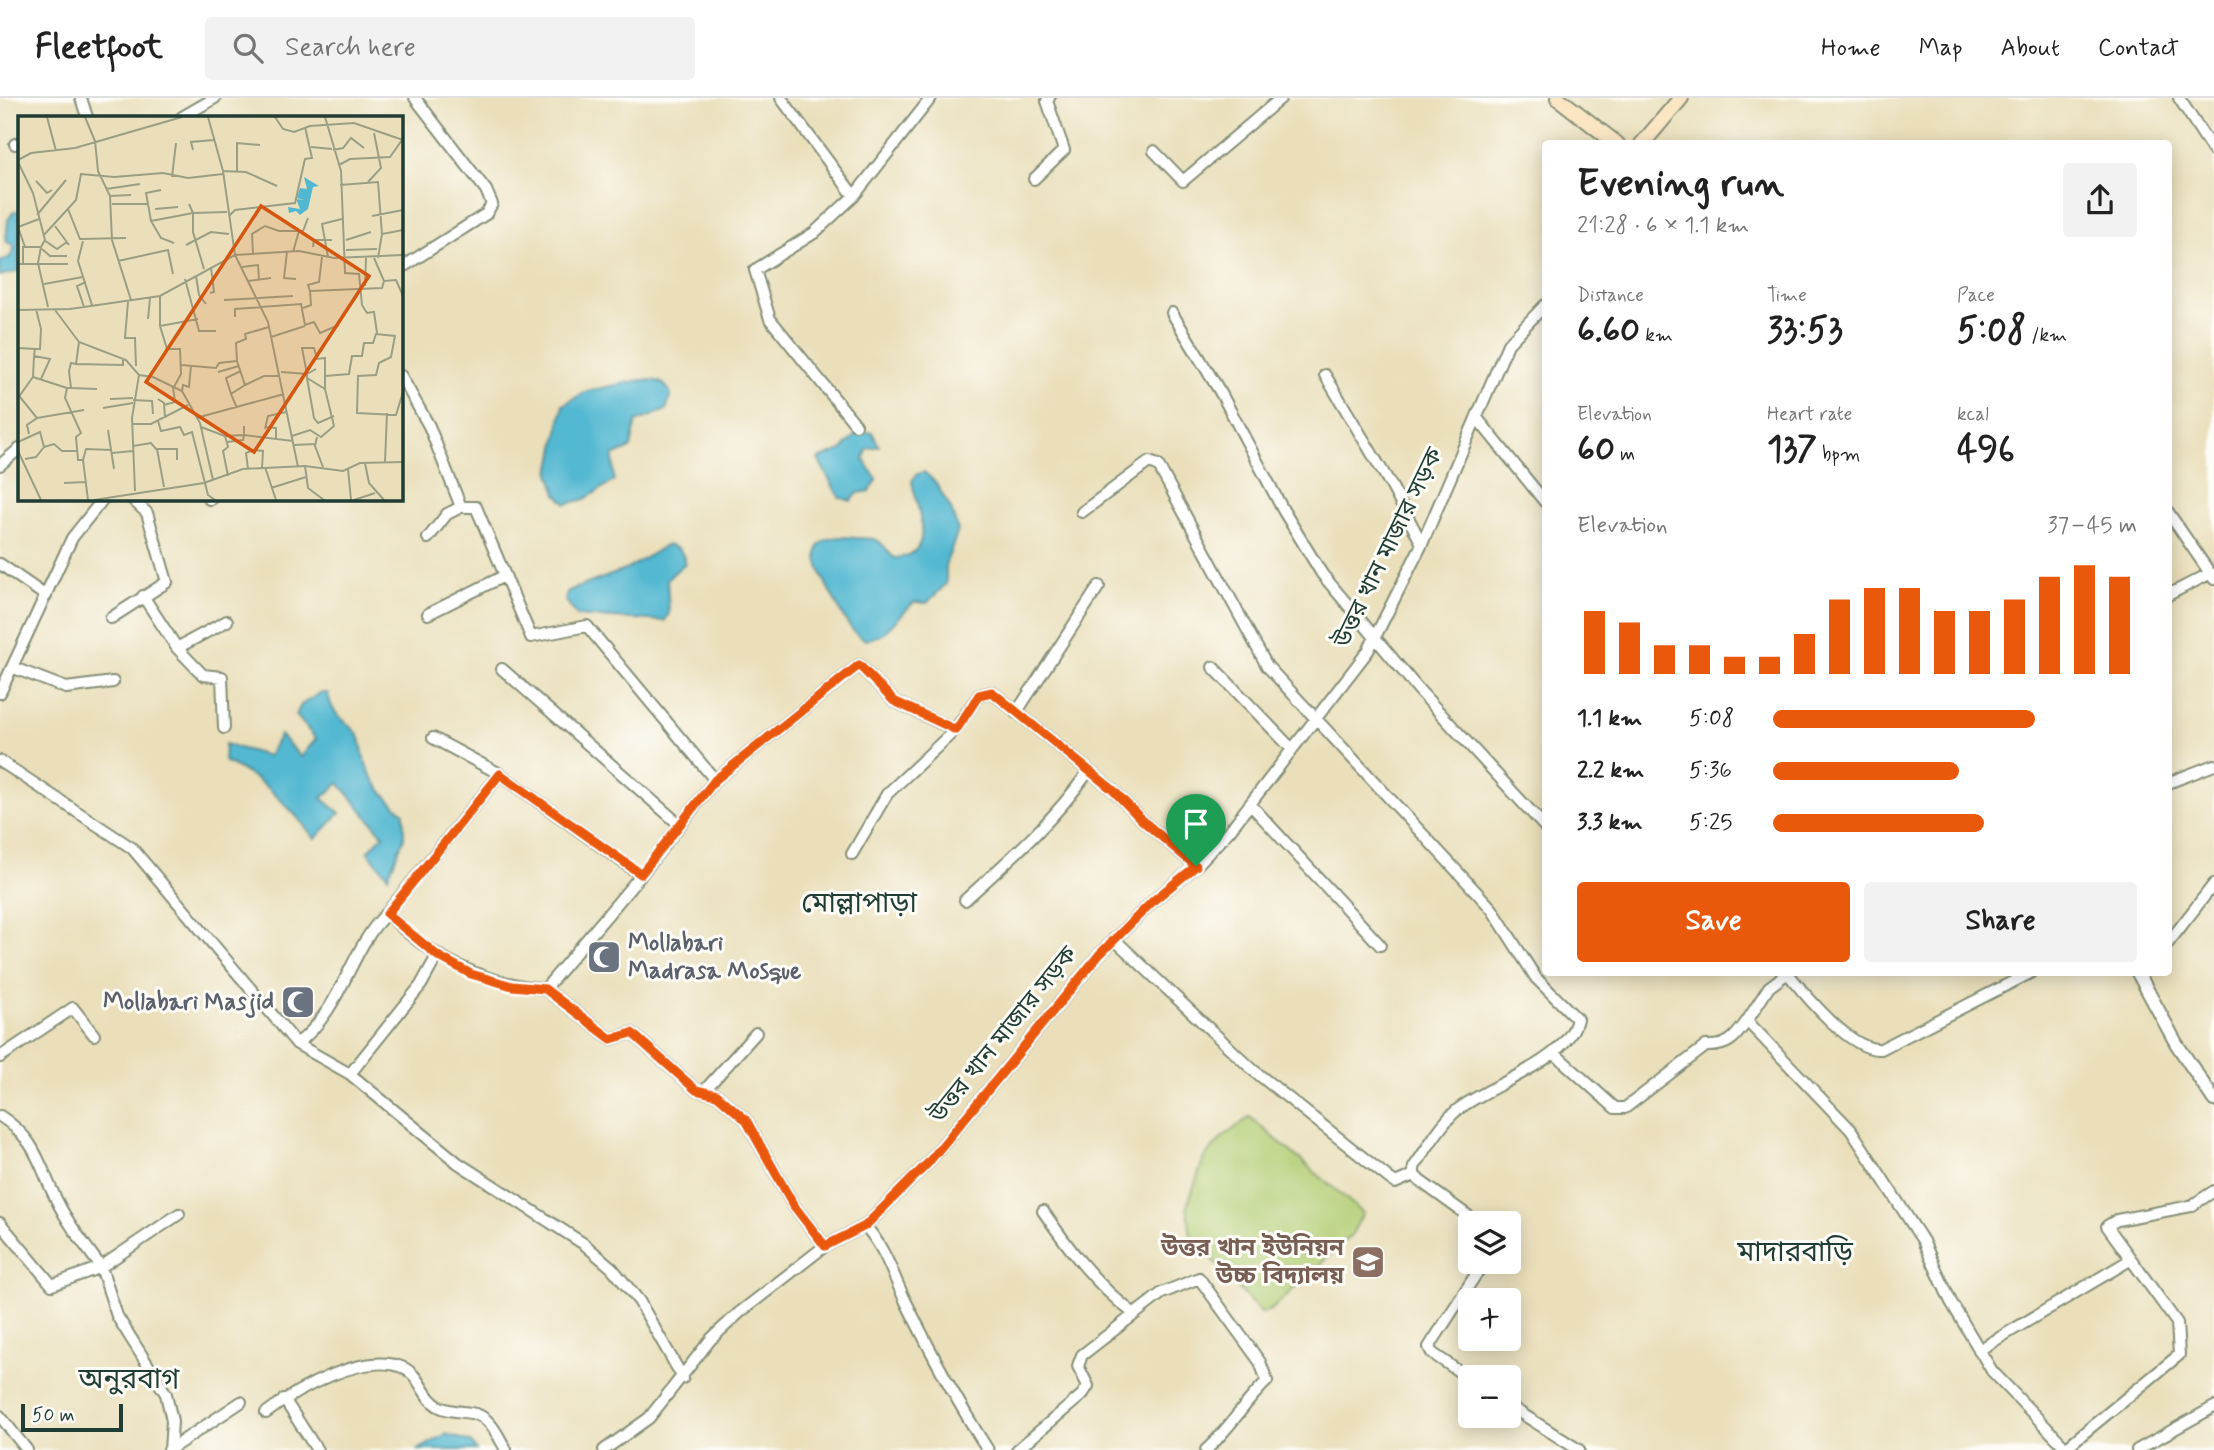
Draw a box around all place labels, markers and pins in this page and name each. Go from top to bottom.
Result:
pin [1166,794,1226,866]
place label: Mollabari Madrasa Mosque [628,928,802,987]
mosque icon: Mollabari Madrasa Mosque [585,938,623,976]
mosque icon: Mollabari Masjid [279,983,317,1021]
place label: Mollabari Masjid [103,987,274,1018]
place label: উত্তর খান ইউনিয়ন উচ্চ বিদ্যালয় [1160,1233,1345,1292]
school or university icon: উত্তর খান ইউনিয়ন উচ্চ বিদ্যালয় [1349,1243,1387,1281]

